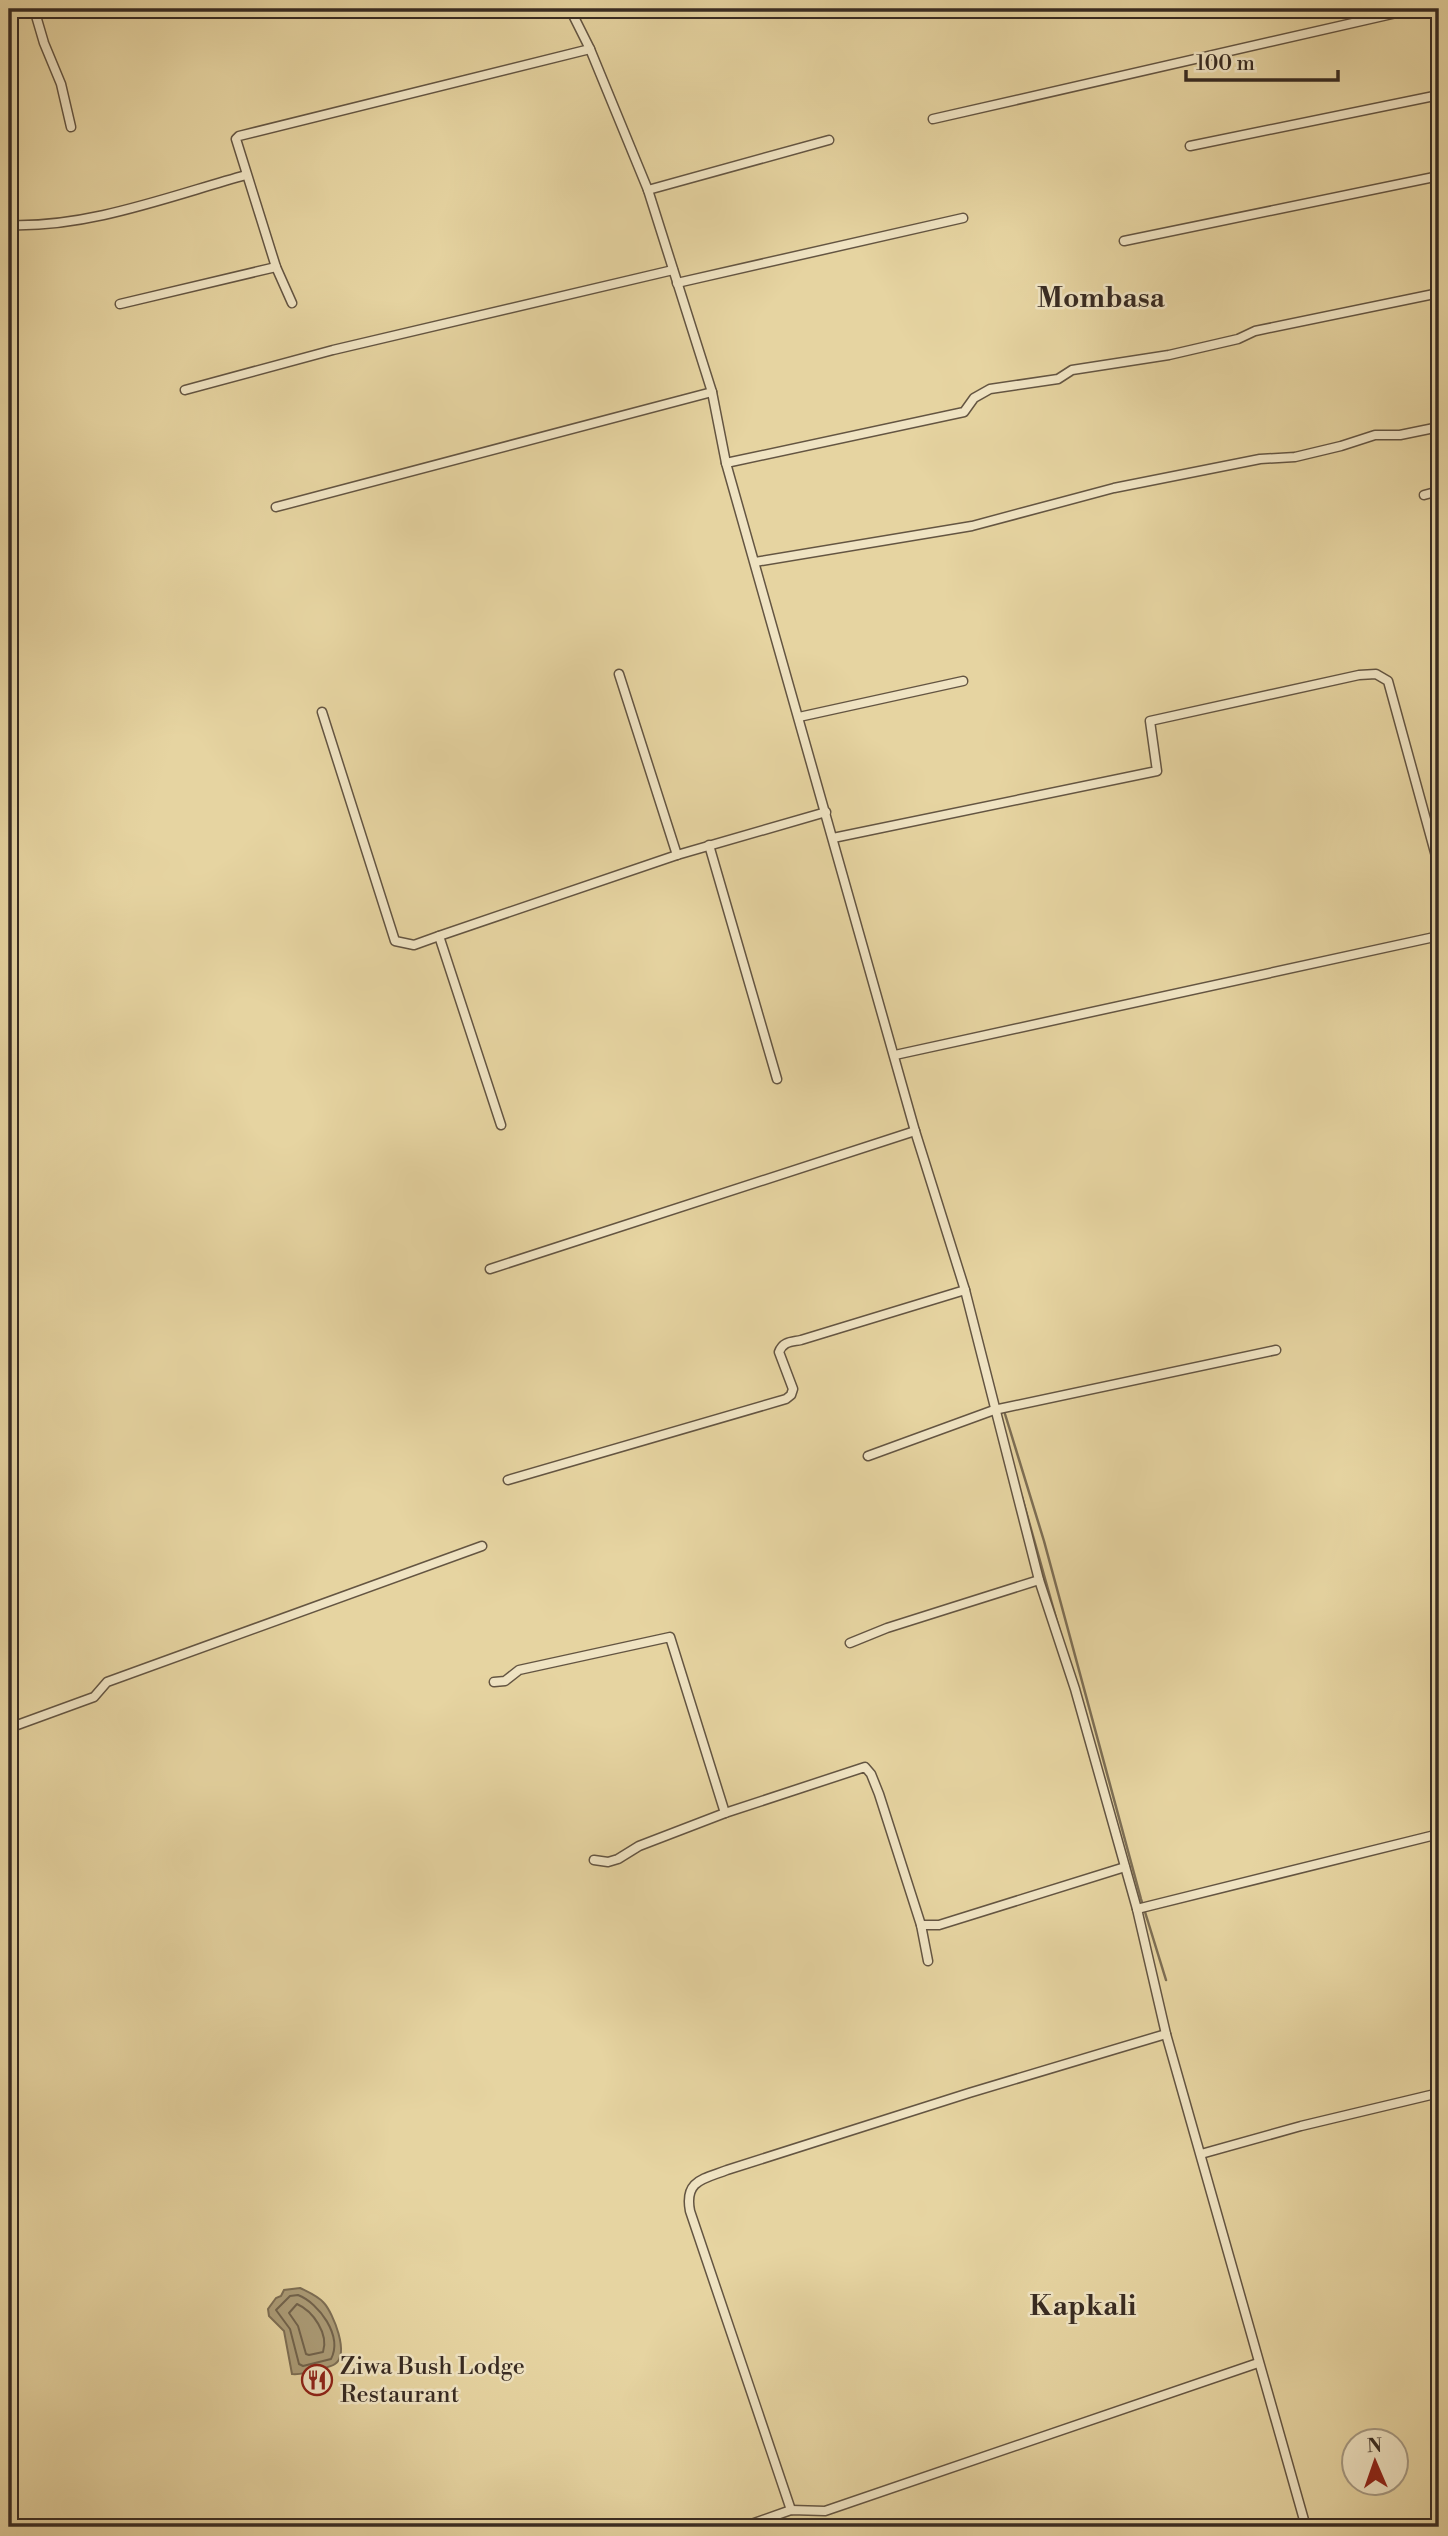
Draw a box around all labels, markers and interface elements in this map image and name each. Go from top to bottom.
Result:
scale bar [1186,38,1338,82]
text: 100 m [1196,51,1255,77]
district label: Mombasa [1037,281,1166,316]
district label: Kapkali [1029,2289,1137,2324]
place label: Ziwa Bush Lodge Restaurant [340,2352,525,2410]
restaurant icon: Ziwa Bush Lodge Restaurant [300,2363,334,2397]
north arrow [1340,2428,1410,2498]
text: N [1367,2434,1382,2458]

